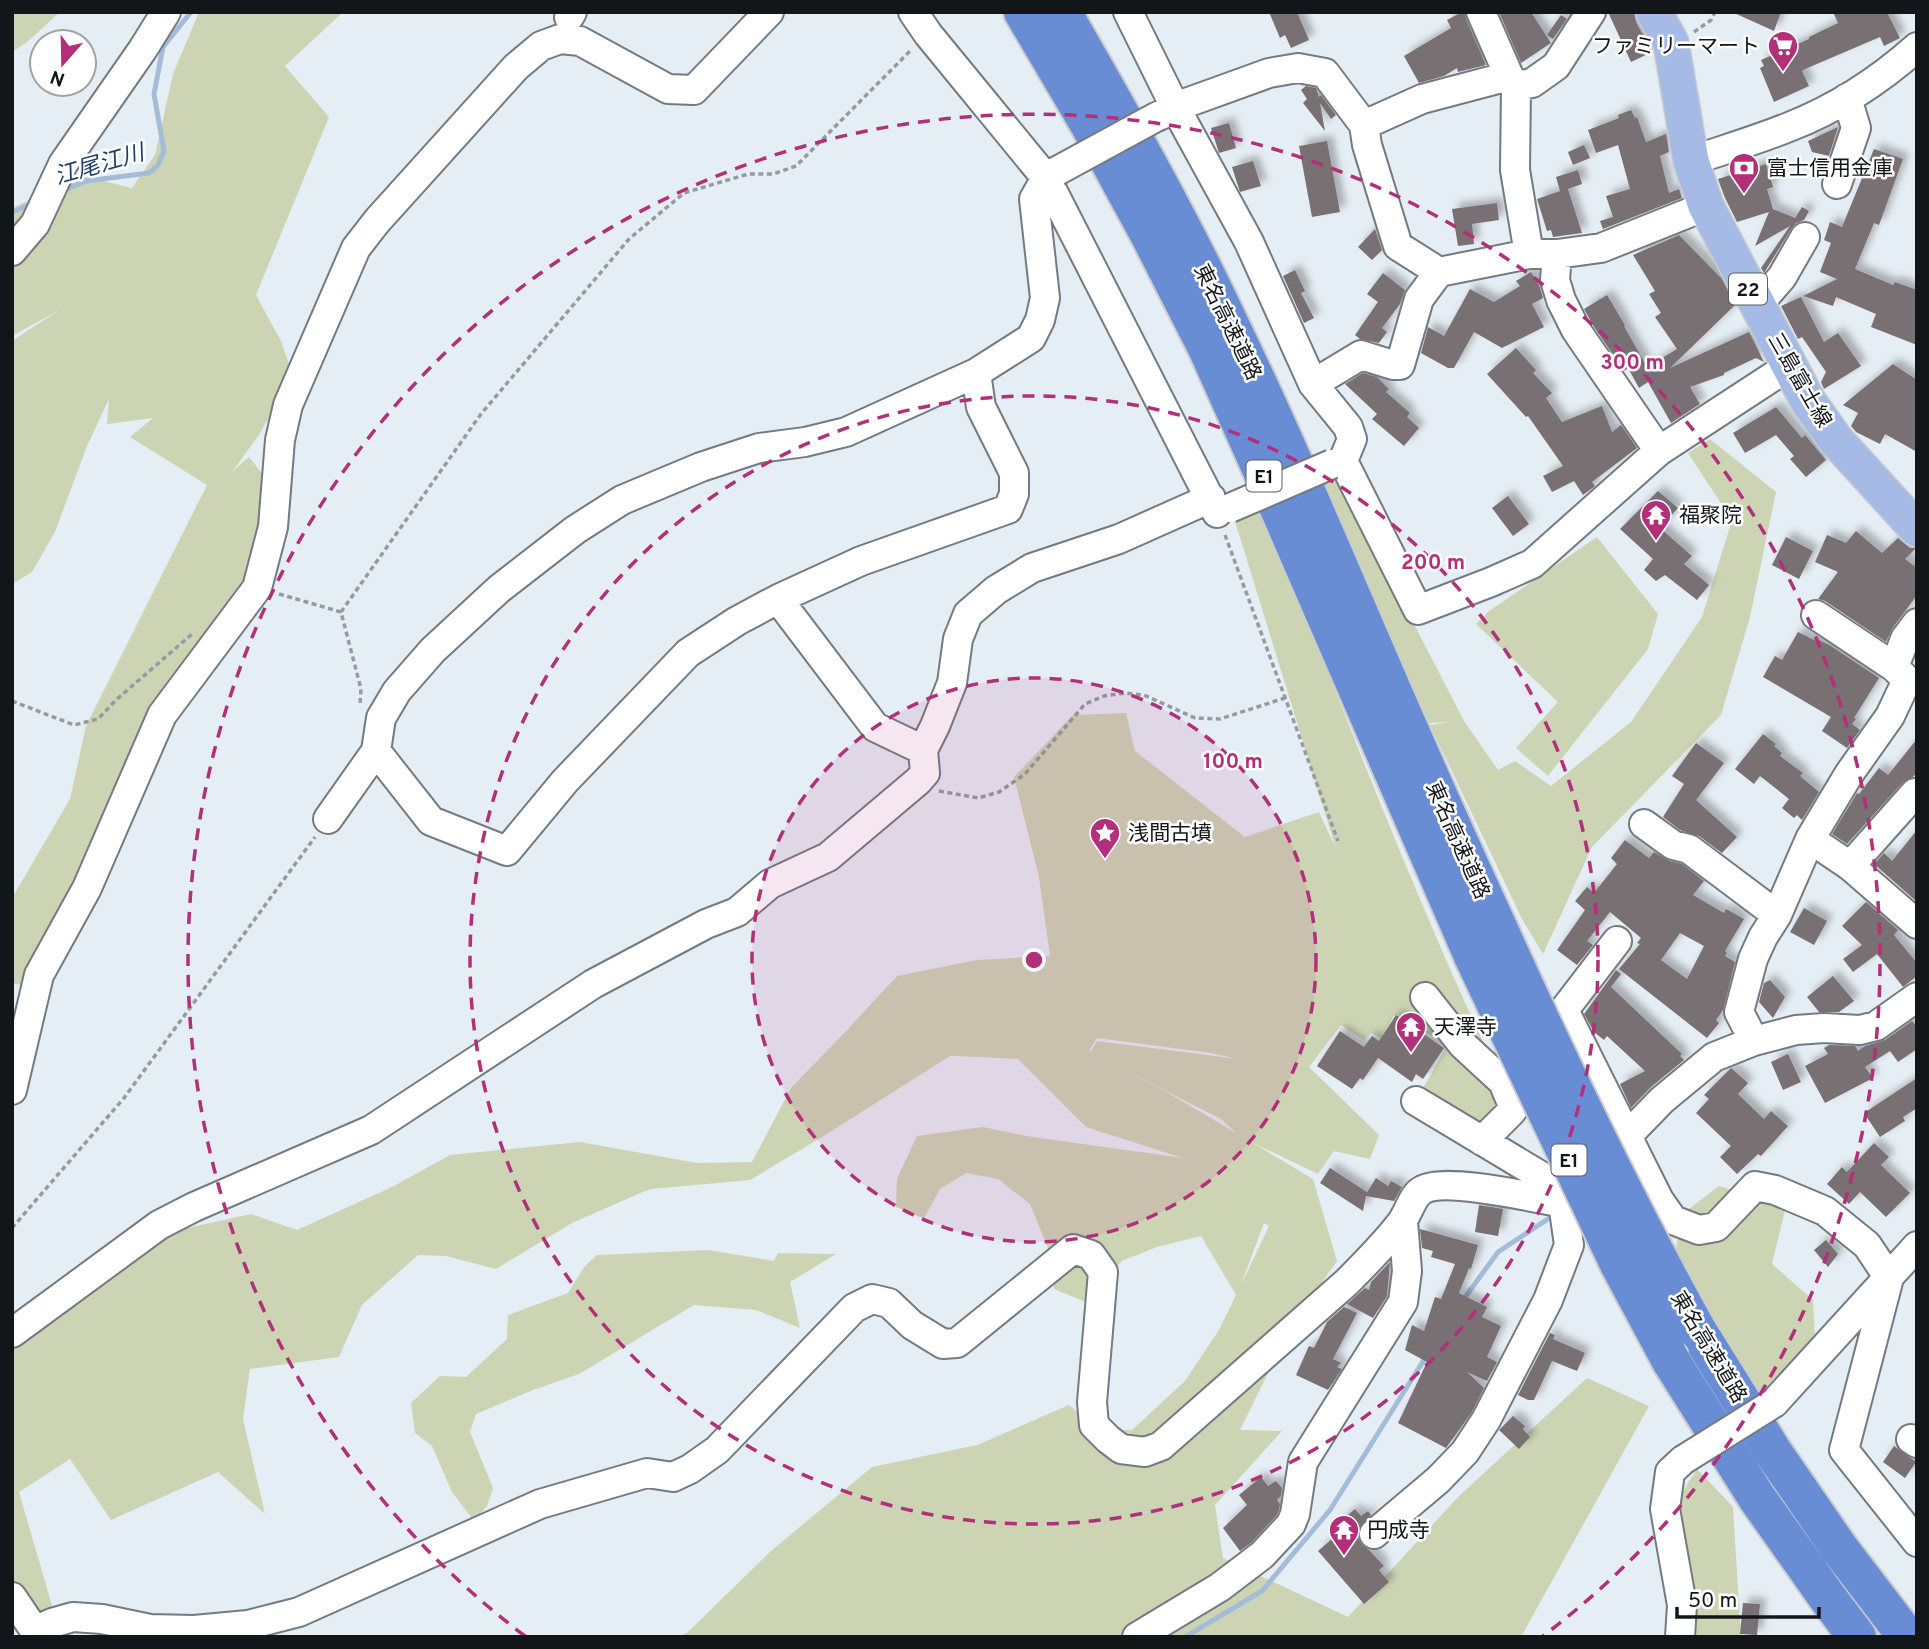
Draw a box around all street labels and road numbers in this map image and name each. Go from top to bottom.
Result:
street label: 東名高速道路 [1187,260,1266,385]
road number: 22 [1729,274,1767,304]
street label: 三島富士線 [1761,329,1837,433]
road number: E1 [1246,461,1282,491]
street label: 東名高速道路 [1419,778,1495,904]
road number: E1 [1552,1144,1586,1176]
street label: 東名高速道路 [1664,1287,1752,1409]

